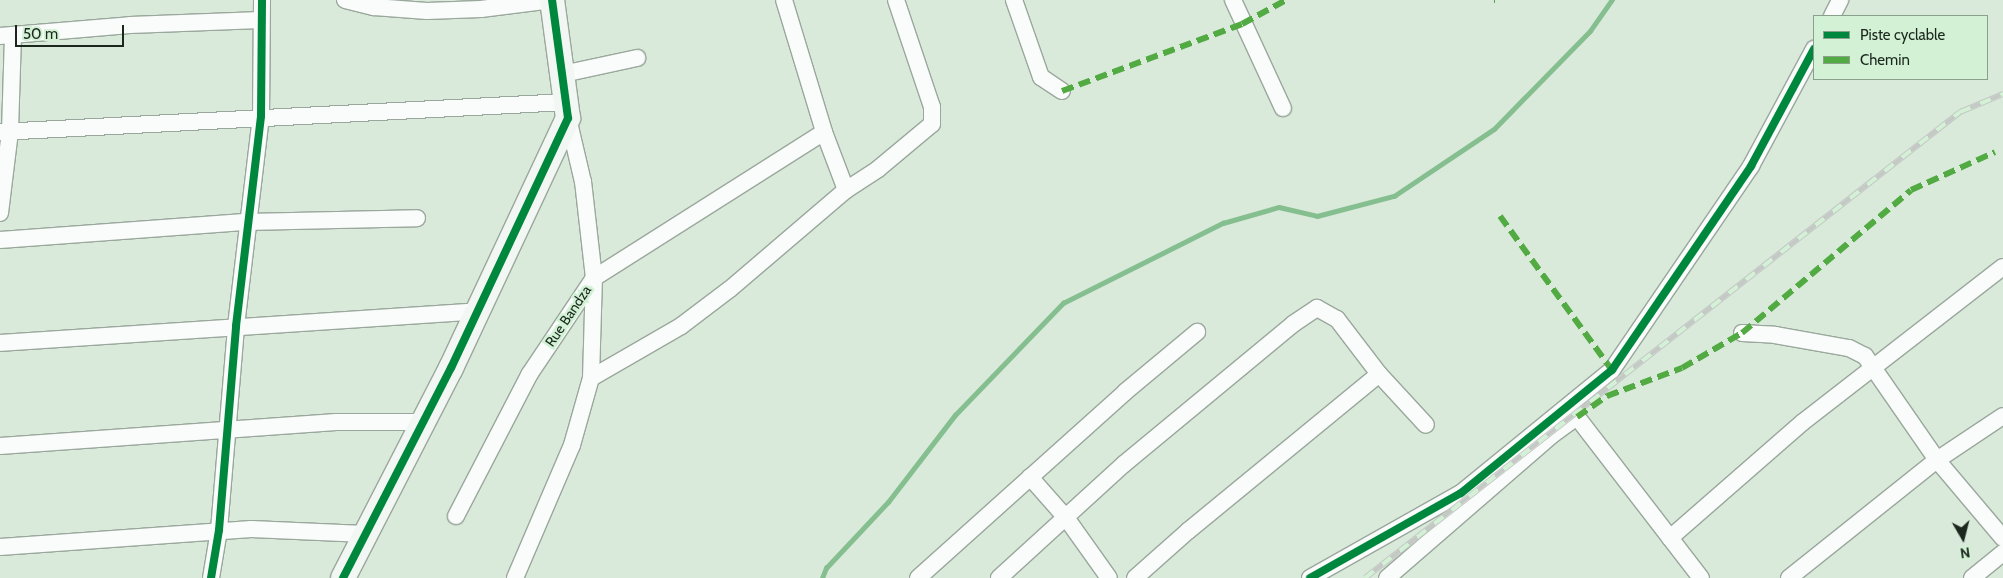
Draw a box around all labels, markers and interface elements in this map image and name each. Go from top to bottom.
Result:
scale bar [18,15,126,47]
legend [1813,15,1988,80]
text: 50 m [23,25,58,43]
text: Piste cyclable [1860,26,1945,44]
text: Chemin [1860,51,1910,69]
street label: Rue Bandza [541,282,595,350]
north arrow [1938,513,1988,563]
text: N [1959,543,1971,562]

